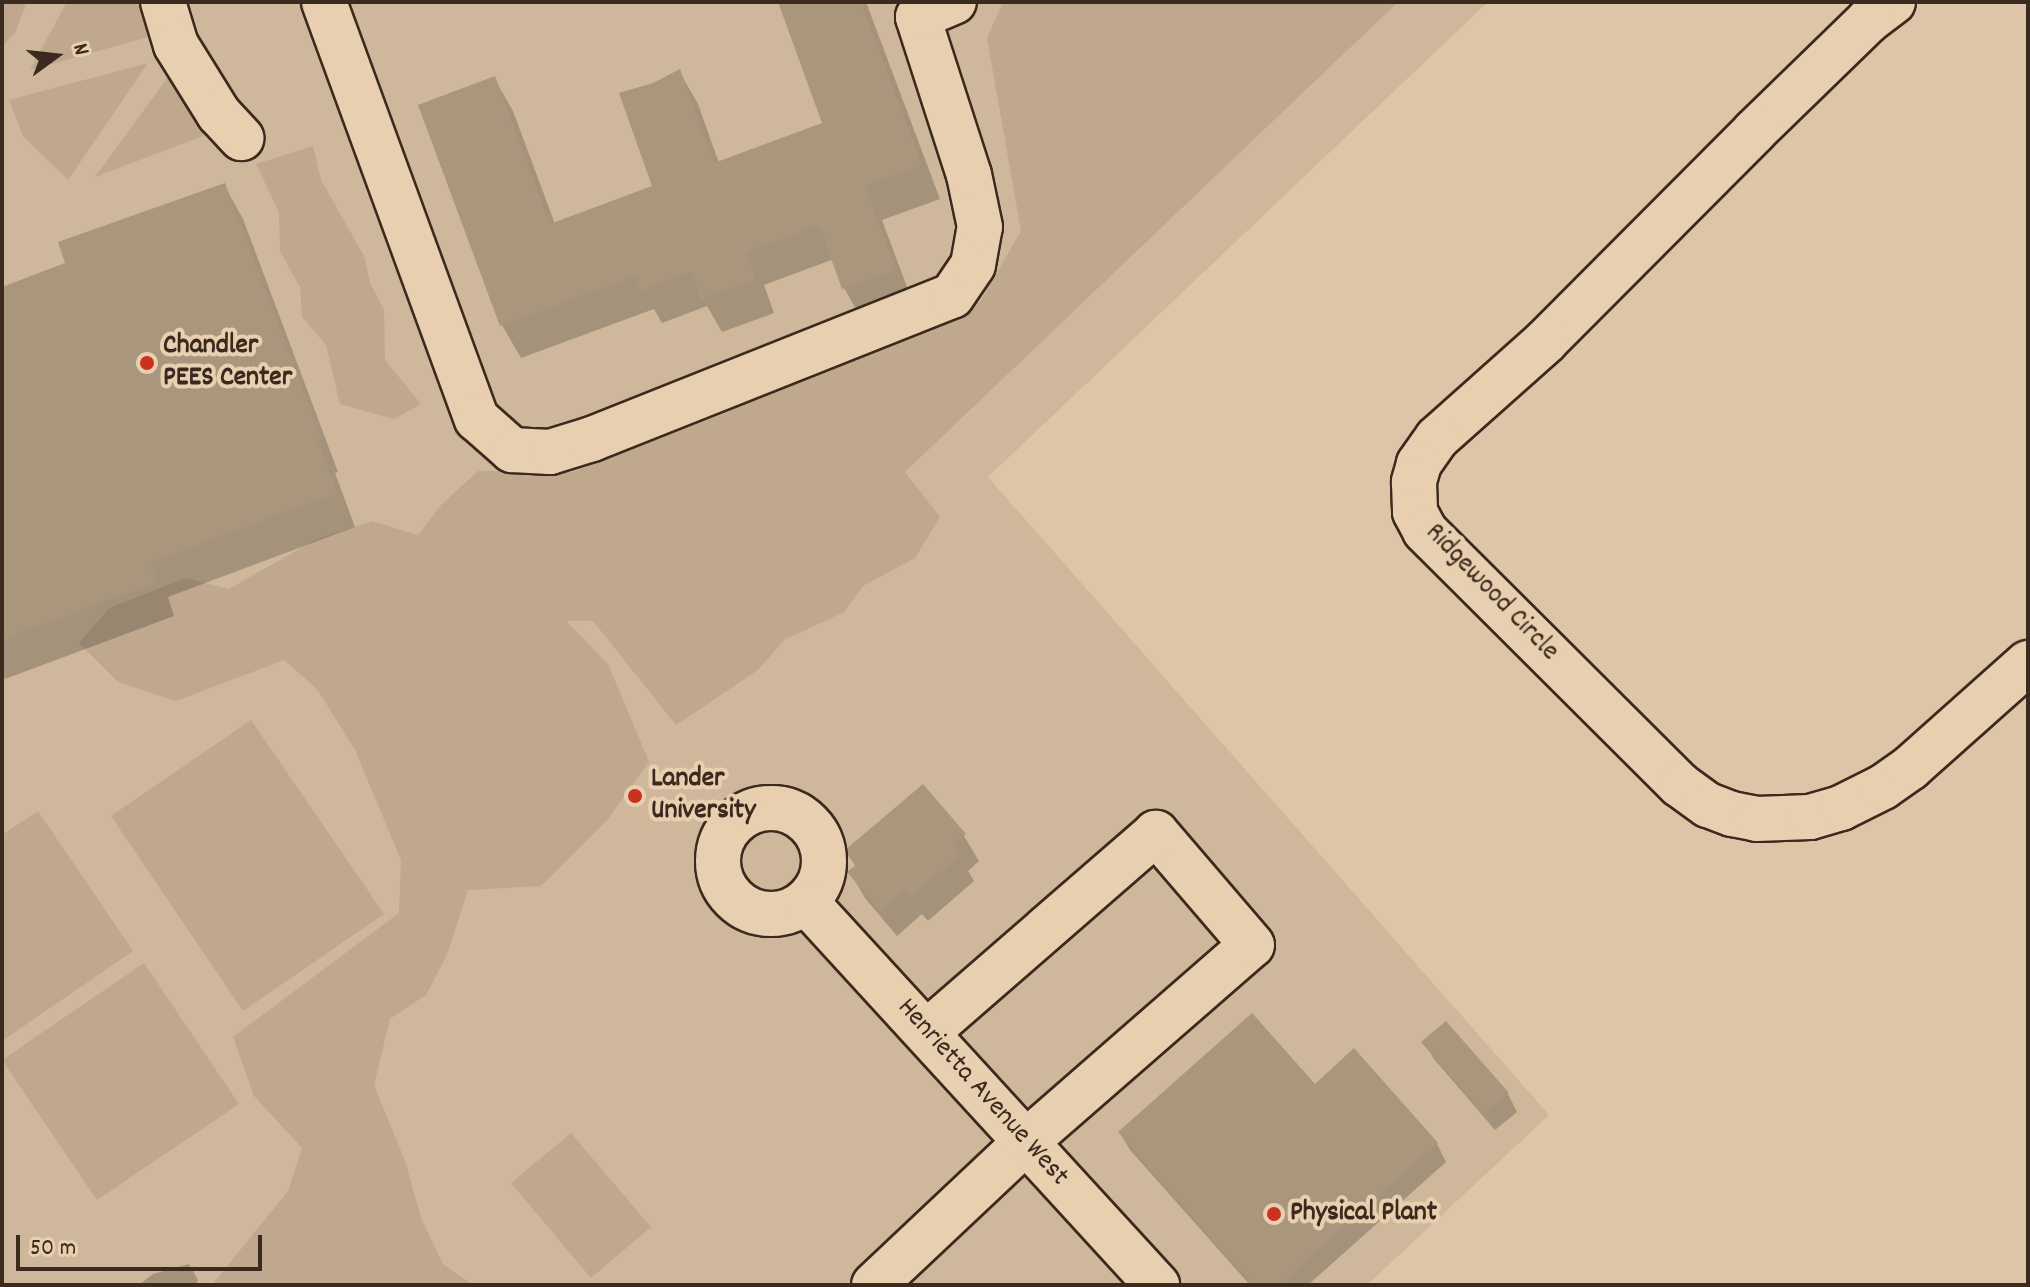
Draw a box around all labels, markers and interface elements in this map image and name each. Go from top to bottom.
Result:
north arrow [16,16,96,96]
text: N [63,40,96,59]
place label: Chandler PEES Center [163,330,292,396]
marker: Chandler PEES Center [138,354,156,372]
street label: Ridgewood Circle [1417,517,1565,669]
place label: Lander University [651,763,756,829]
marker: Lander University [626,787,644,805]
street label: Henrietta Avenue West [889,992,1075,1194]
place label: Physical Plant [1290,1197,1437,1231]
marker: Physical Plant [1265,1205,1283,1223]
scale bar [20,1219,266,1269]
text: 50 m [30,1232,76,1266]

